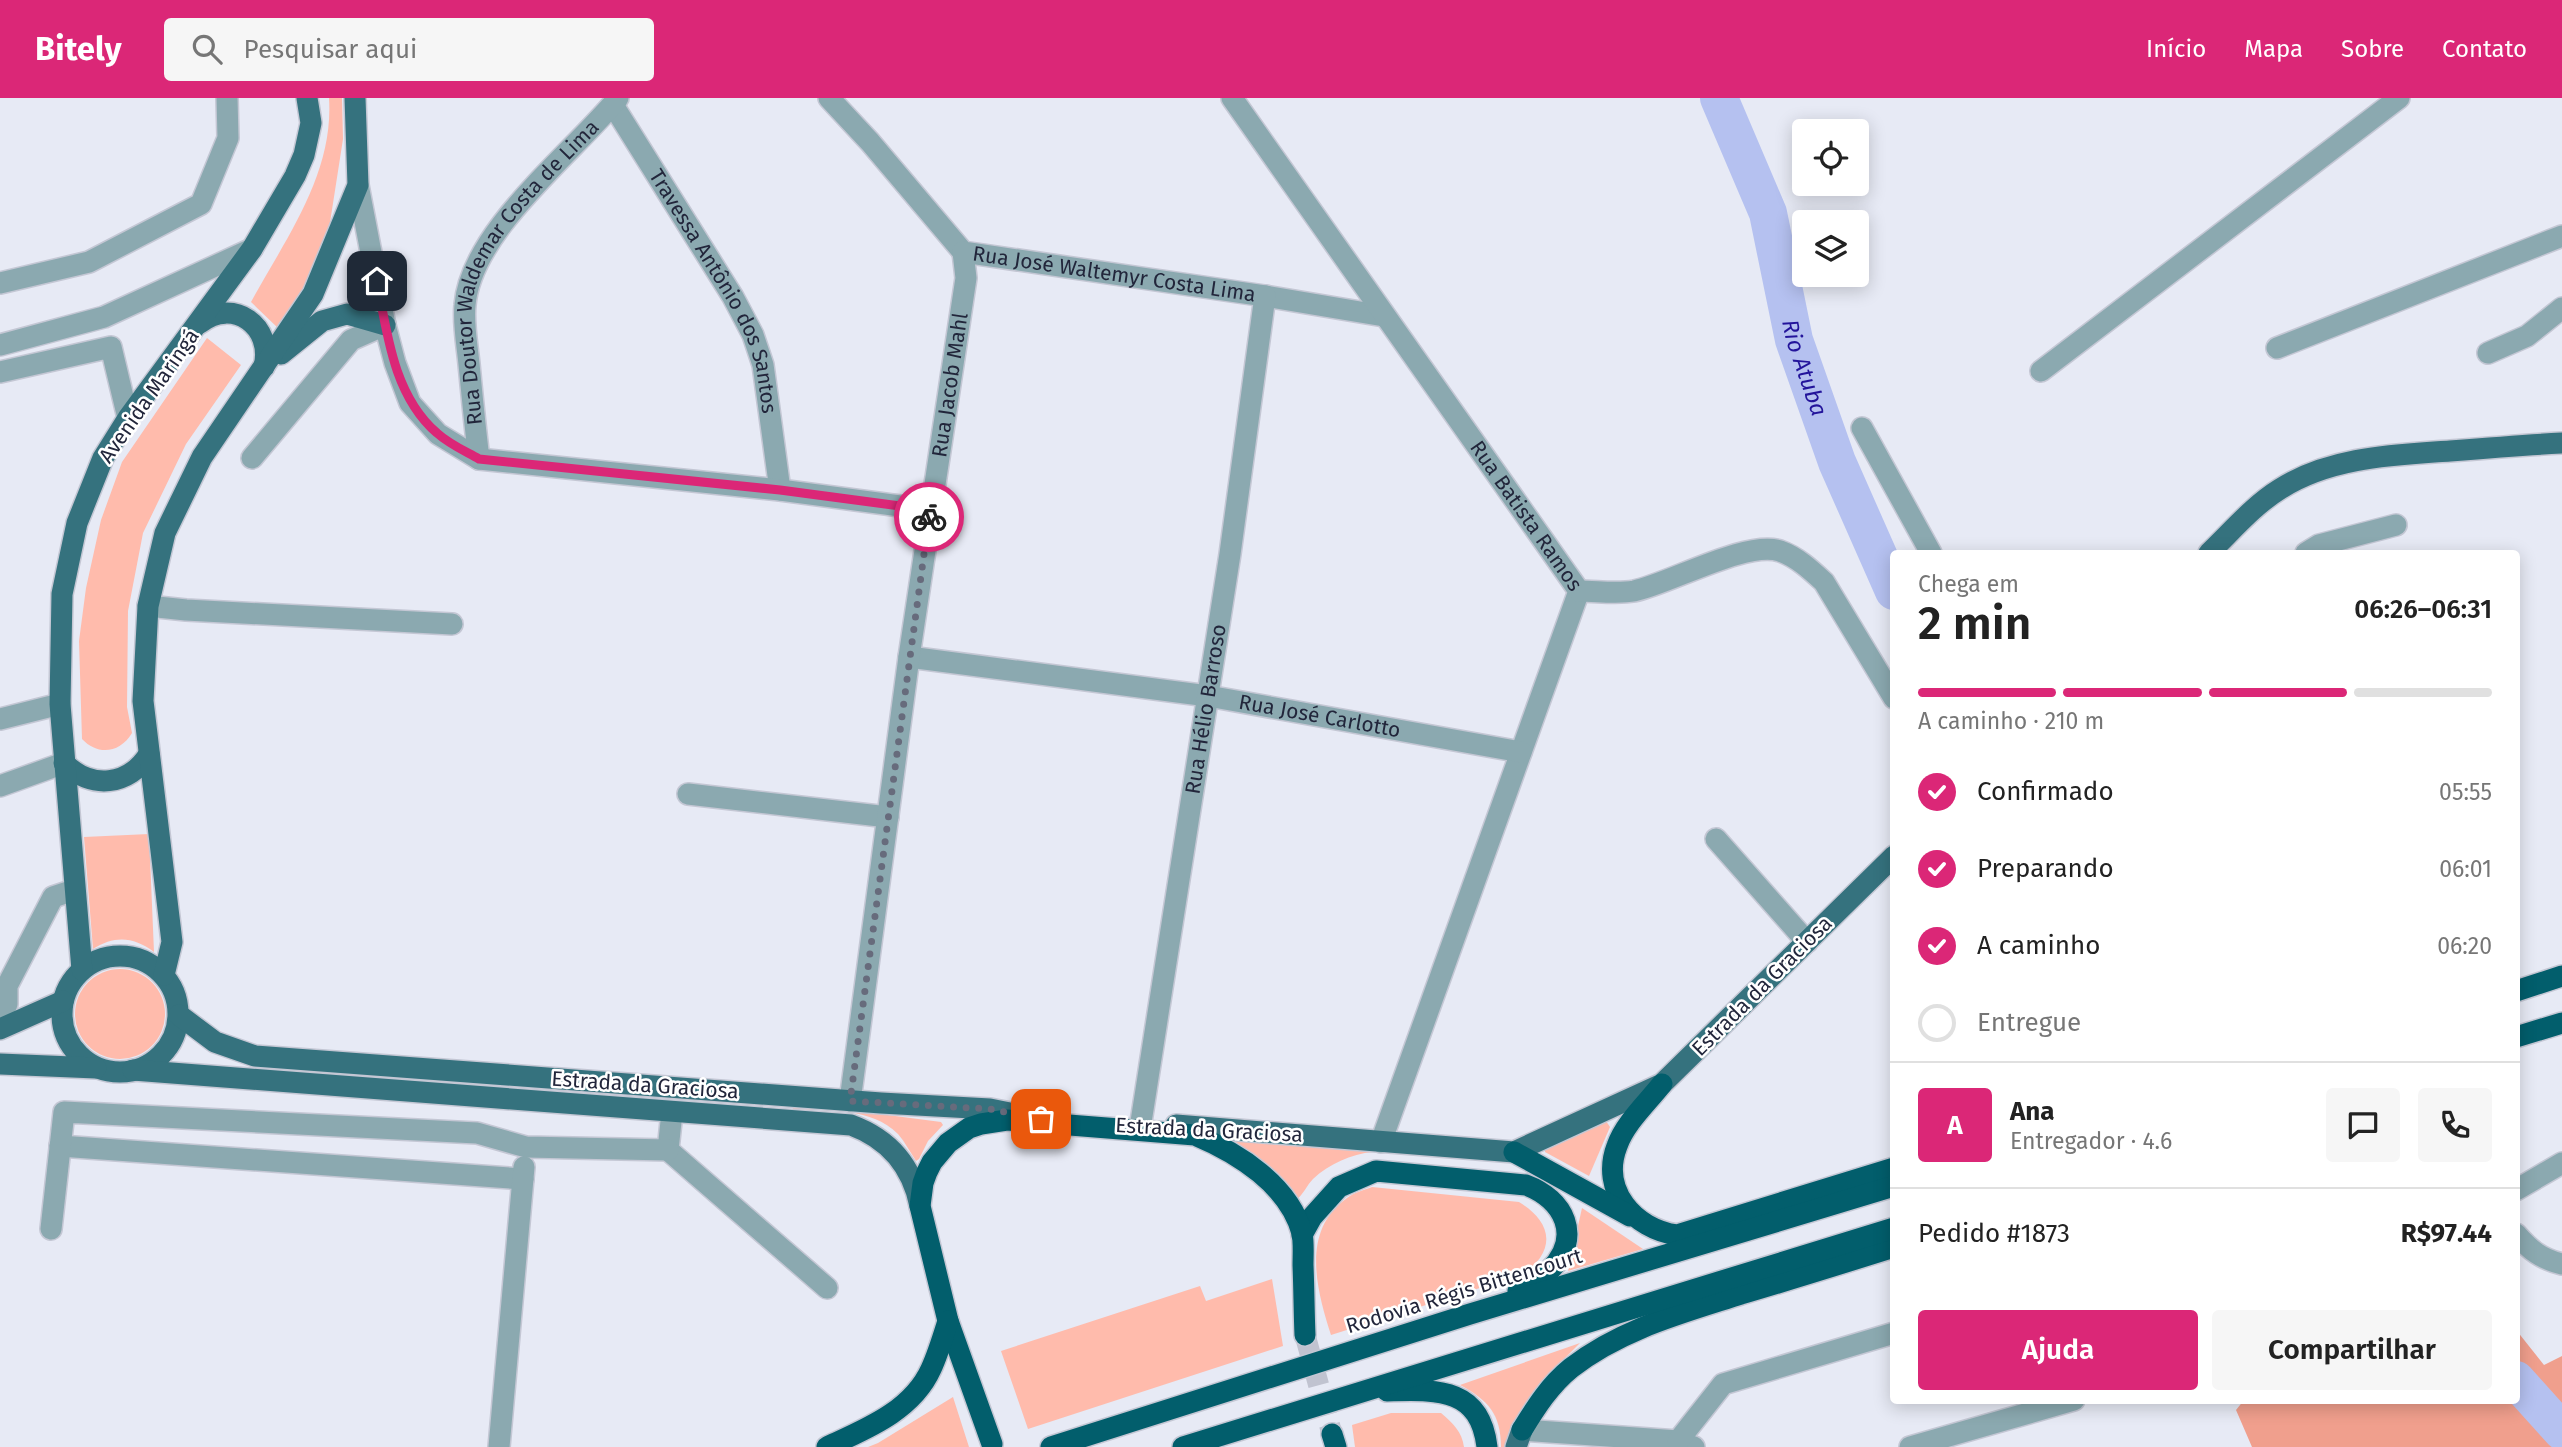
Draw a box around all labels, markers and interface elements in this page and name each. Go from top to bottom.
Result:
search box [164,18,654,81]
text: Bitely [35,29,122,69]
icon: search [188,30,226,68]
text: Pesquisar aqui [244,34,417,65]
text: Início [2146,35,2206,63]
text: Mapa [2244,35,2303,63]
text: Sobre [2341,35,2404,63]
text: Contato [2442,35,2527,63]
street label: Rua Doutor Waldemar Costa de Lima [451,114,605,426]
map controls [1792,119,1869,287]
button: locate [1792,119,1869,196]
street label: Travessa Antônio dos Santos [643,164,782,415]
button: layers [1792,210,1869,287]
street label: Rua José Waltemyr Costa Lima [971,241,1258,308]
pin [347,251,407,311]
icon: home [358,262,396,300]
street label: Rua Jacob Mahl [926,311,974,459]
water label: Rio Atuba [1776,317,1834,420]
street label: Avenida Maringá [93,324,205,468]
street label: Rua Batista Ramos [1464,436,1588,596]
courier [894,482,964,552]
icon: bike [910,498,948,536]
text: Chega em [1918,570,2019,598]
text: 06:26–06:31 [2354,594,2492,625]
text: 2 min [1918,596,2031,651]
street label: Rua Hélio Barroso [1180,622,1232,796]
street label: Rua José Carlotto [1237,689,1403,743]
text: A caminho · 210 m [1918,707,2104,735]
icon: check [1918,773,1956,811]
text: Confirmado [1977,776,2114,807]
text: 05:55 [2439,778,2492,806]
icon: check [1918,850,1956,888]
text: Preparando [1977,853,2114,884]
text: 06:01 [2439,855,2492,883]
street label: Estrada da Graciosa [1686,910,1838,1062]
icon: check [1918,927,1956,965]
text: A caminho [1977,930,2100,961]
text: 06:20 [2437,932,2492,960]
text: Entregue [1977,1007,2081,1038]
street label: Estrada da Graciosa [550,1065,740,1105]
button: chat [2326,1088,2400,1162]
button: phone [2418,1088,2492,1162]
pin [1011,1089,1071,1149]
text: Ana [2010,1096,2055,1127]
icon: bag [1022,1100,1060,1138]
text: A [1947,1110,1963,1141]
street label: Estrada da Graciosa [1115,1112,1303,1148]
text: Entregador · 4.6 [2010,1127,2172,1155]
text: Pedido #1873 [1918,1218,2070,1249]
text: R$97.44 [2401,1218,2492,1249]
street label: Rodovia Régis Bittencourt [1343,1243,1586,1339]
button: Ajuda [1918,1310,2198,1390]
button: Compartilhar [2212,1310,2492,1390]

